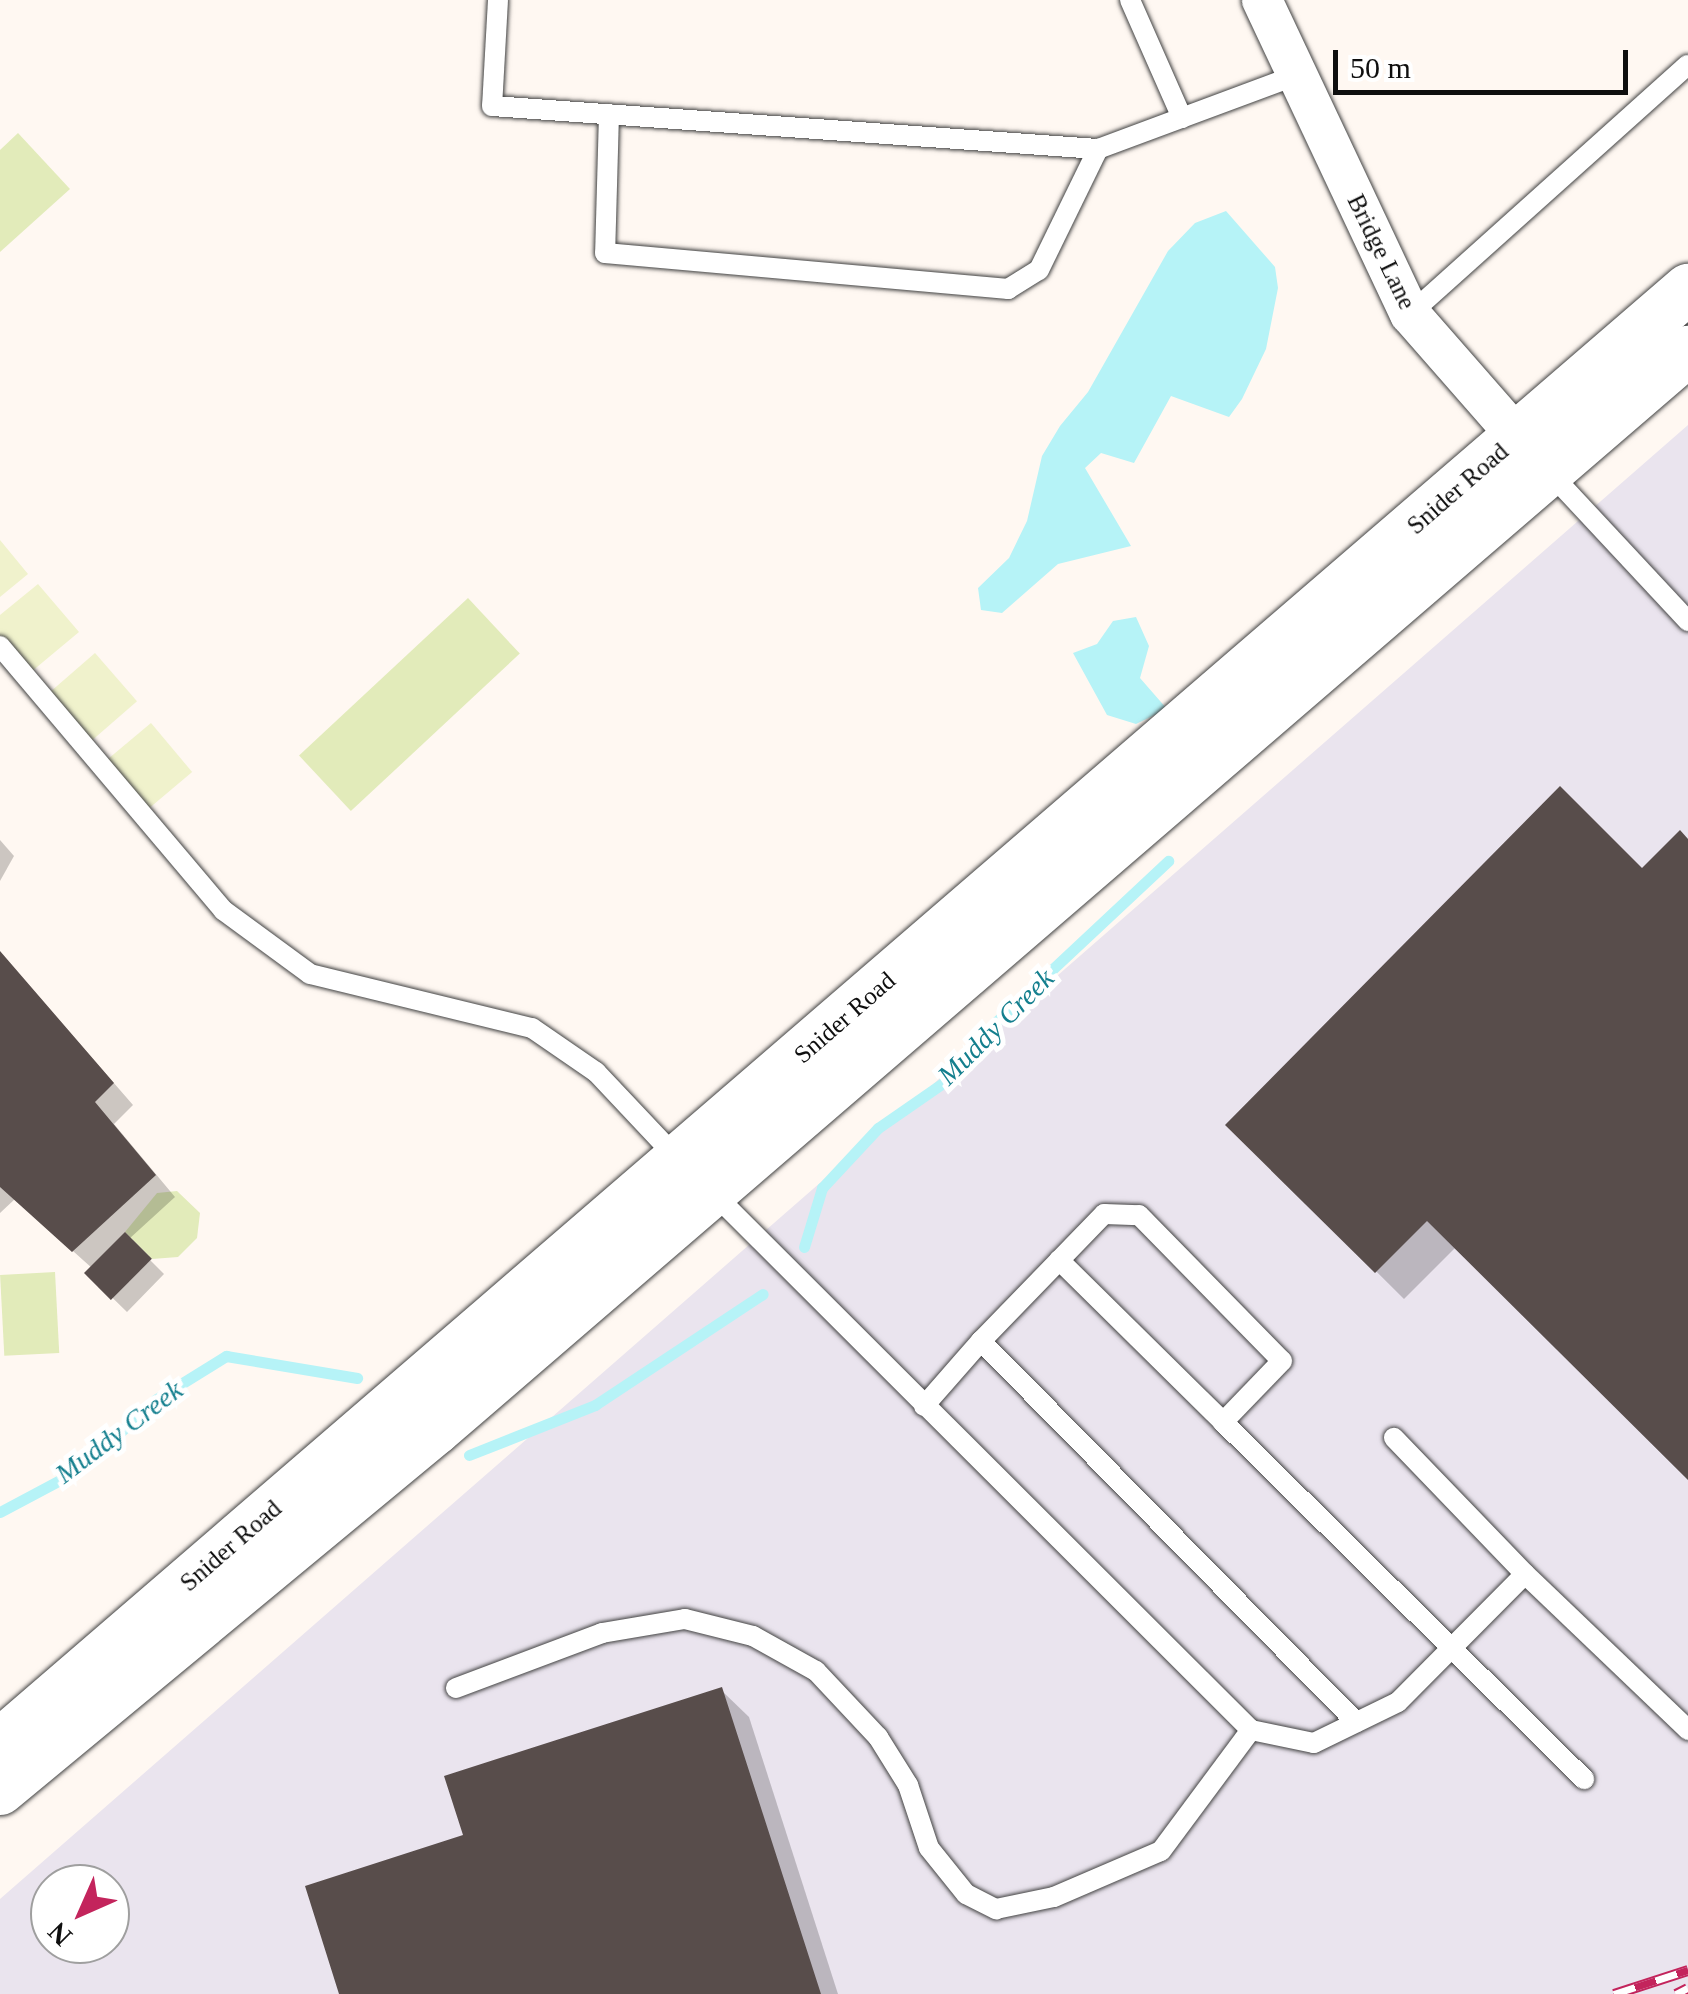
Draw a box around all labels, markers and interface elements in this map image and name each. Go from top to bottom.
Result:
scale bar [1338,30,1633,92]
text: 50 m [1350,51,1411,84]
street label: Bridge Lane [1340,190,1422,314]
street label: Snider Road [1401,437,1515,541]
water label: Muddy Creek [931,962,1061,1092]
street label: Snider Road [788,966,902,1070]
water label: Muddy Creek [49,1373,189,1491]
street label: Snider Road [174,1494,288,1598]
north arrow [30,1864,130,1964]
text: N [42,1916,78,1952]

